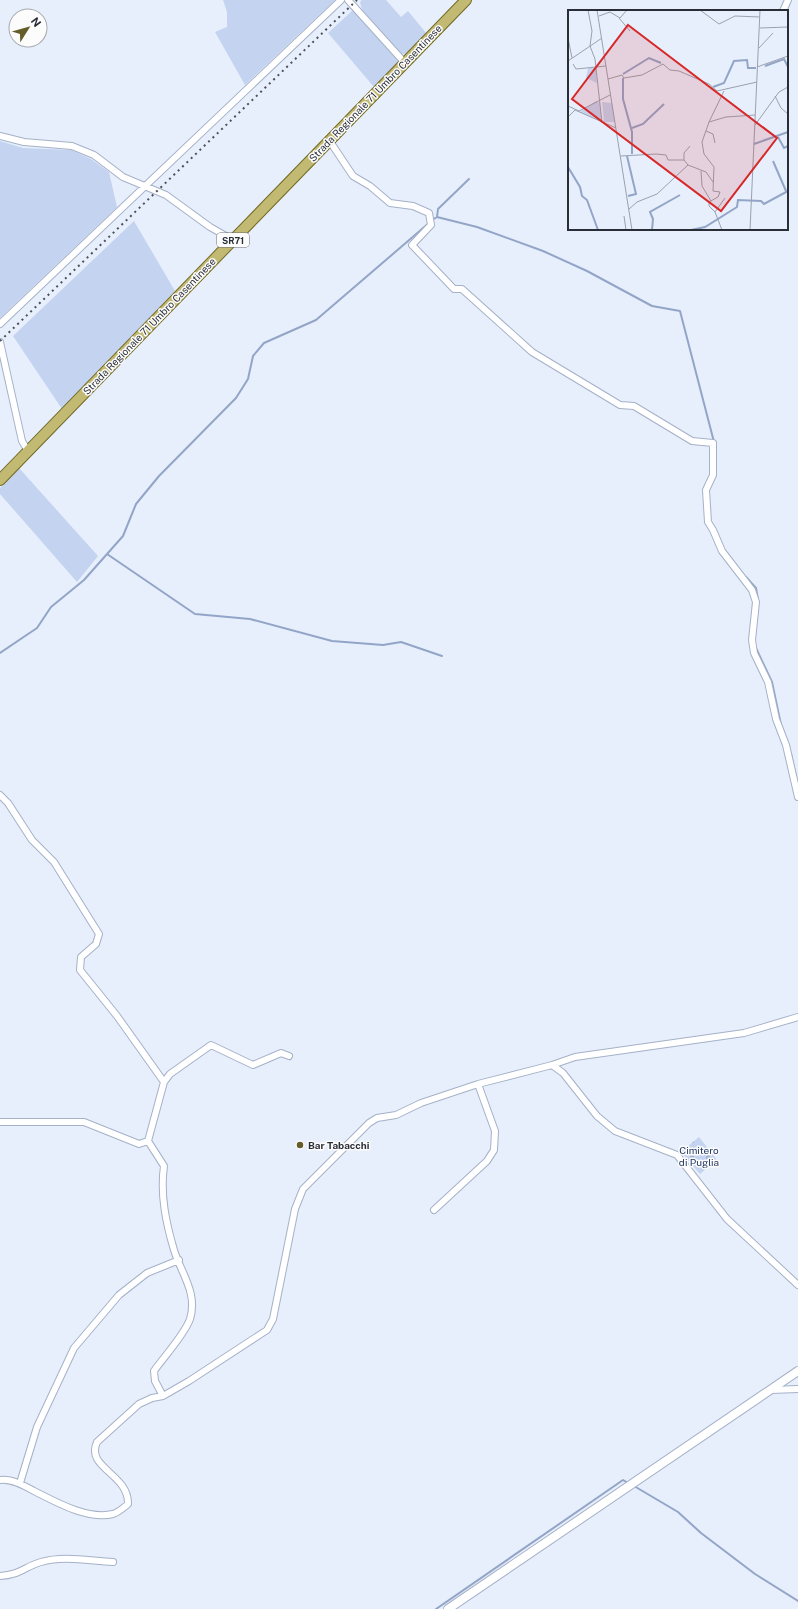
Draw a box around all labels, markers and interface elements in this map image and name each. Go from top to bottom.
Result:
north arrow [8,8,48,48]
inset map [568,10,788,230]
text: N [29,15,43,29]
street label: Strada Regionale 71 Umbro Casentinese [306,22,444,164]
road number: SR71 [217,233,249,247]
street label: Strada Regionale 71 Umbro Casentinese [80,255,218,397]
place label: Bar Tabacchi [308,1139,370,1151]
marker: Bar Tabacchi [295,1140,305,1150]
park label: Cimitero di Puglia [679,1144,719,1168]

